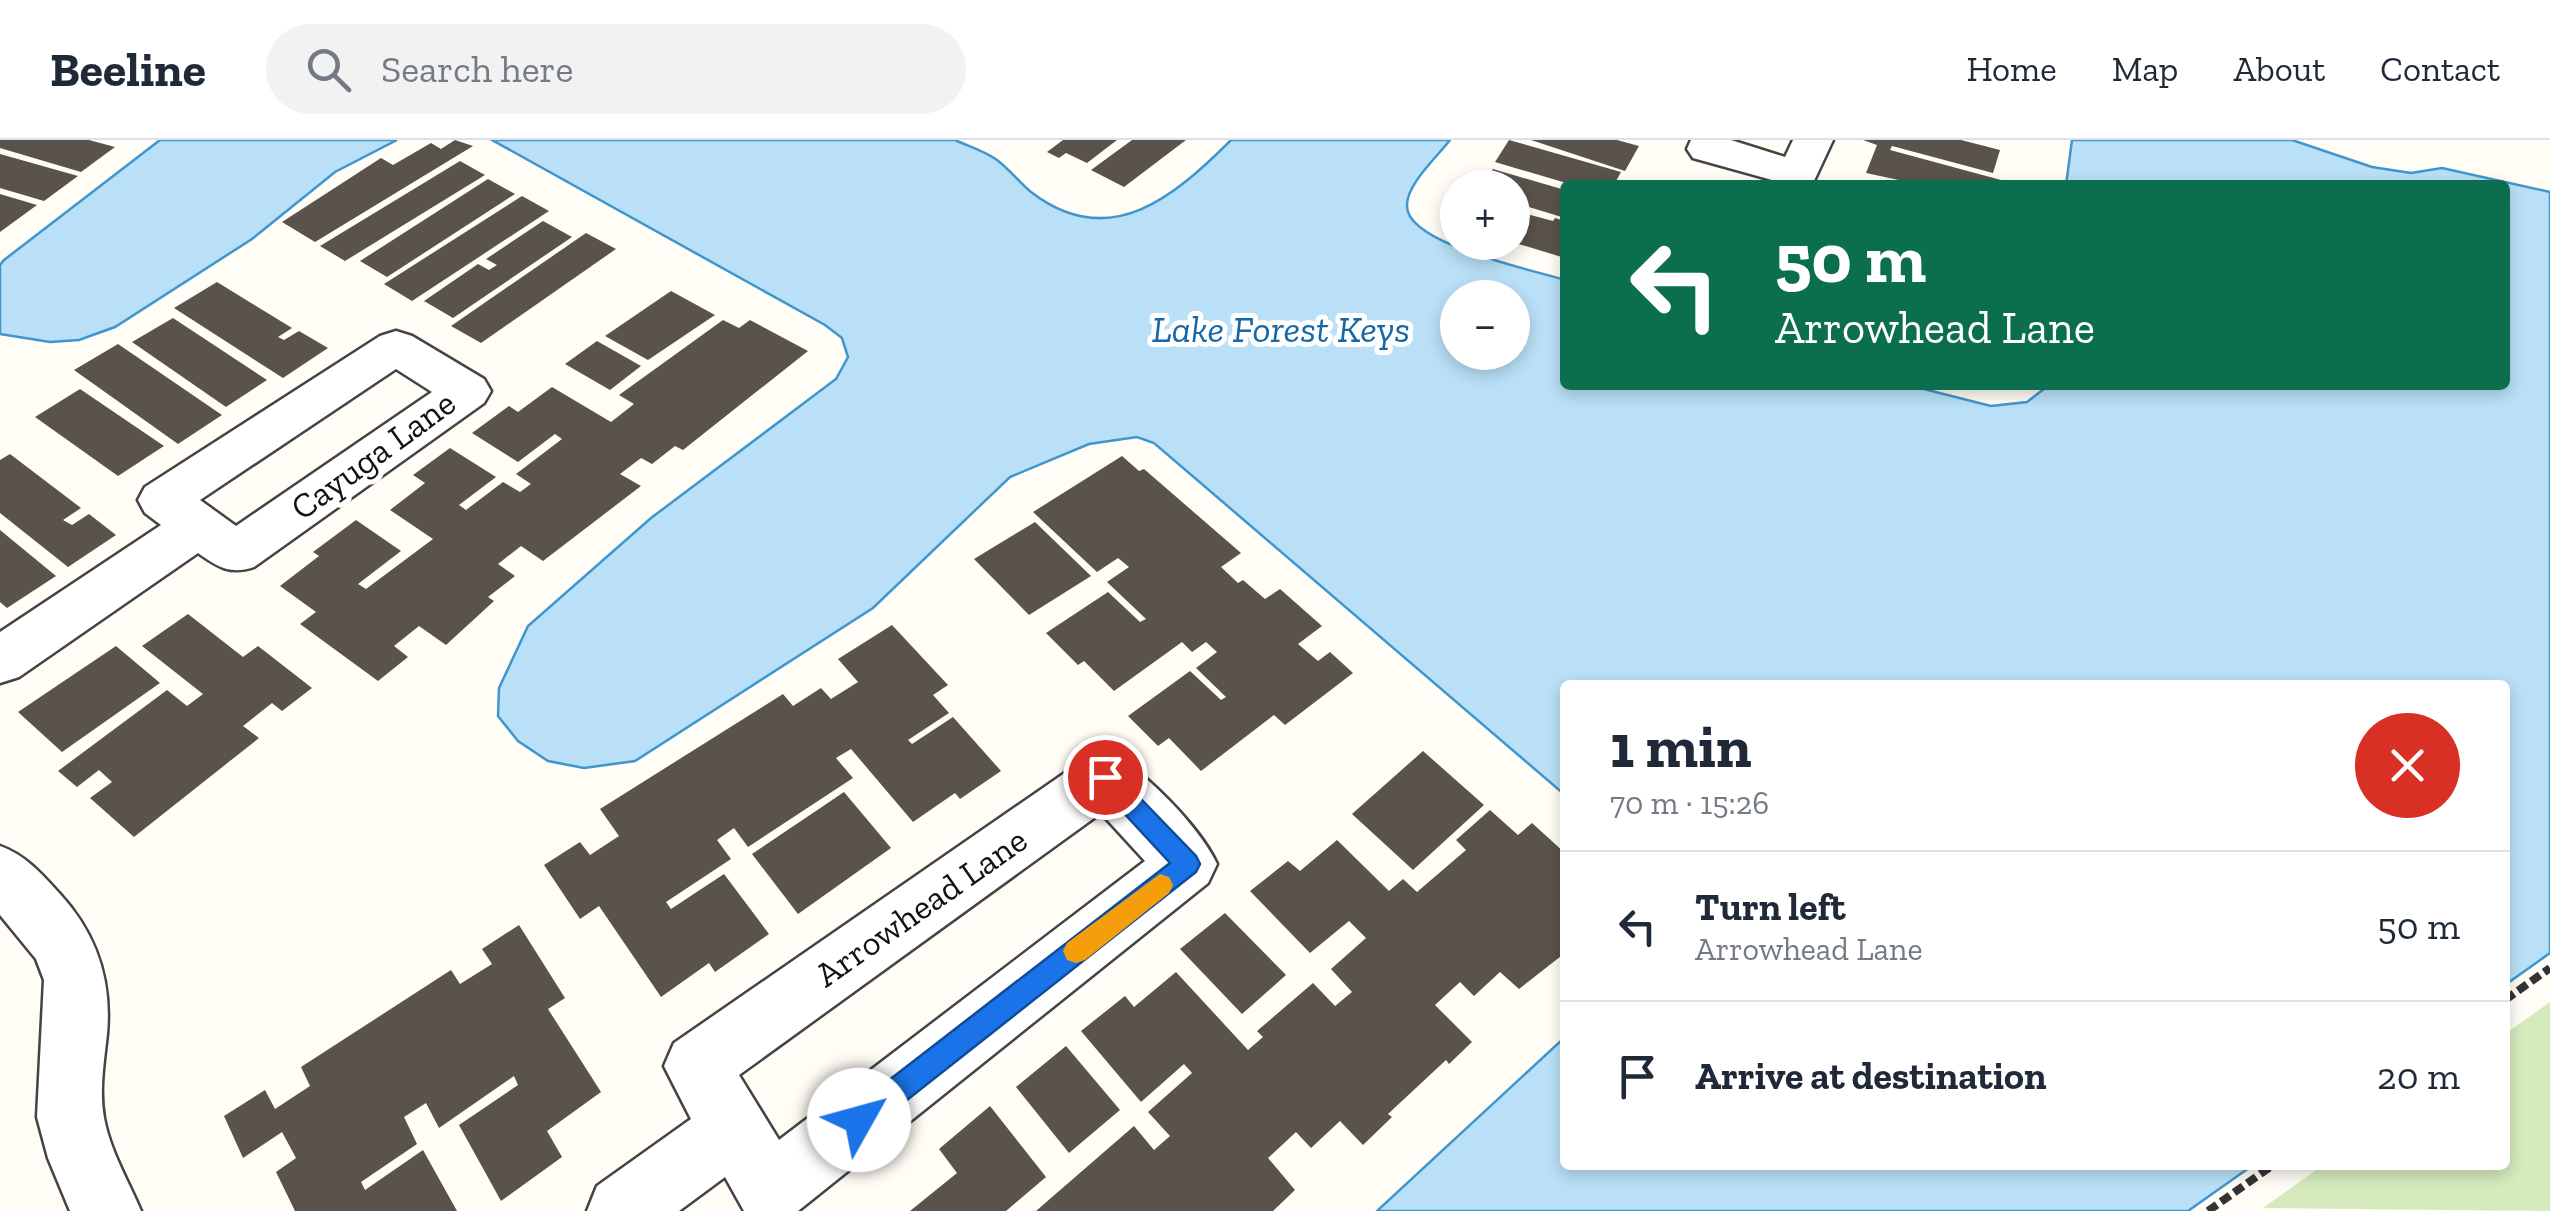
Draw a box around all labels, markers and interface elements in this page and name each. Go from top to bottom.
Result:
search box [266,24,966,114]
text: Beeline [50,41,206,98]
icon: search [301,42,356,97]
text: Search here [381,46,573,92]
text: Home [1966,48,2057,90]
text: Map [2112,48,2178,90]
text: About [2233,48,2325,90]
text: Contact [2380,48,2500,90]
map controls [1440,170,1530,370]
button: + [1440,170,1530,260]
text: 50 m [1775,216,1926,300]
icon: left [1610,220,1740,350]
button: − [1440,280,1530,370]
text: Arrowhead Lane [1775,301,2095,355]
water label: Lake Forest Keys [1152,306,1410,352]
street label: Cayuga Lane [283,381,463,529]
text: 1 min [1610,710,1752,782]
button: close [2355,713,2460,818]
pin [1063,735,1148,820]
icon: arrive [1078,750,1133,805]
text: 70 m · 15:26 [1610,784,1769,822]
street label: Arrowhead Lane [807,818,1035,996]
text: Turn left [1695,884,1846,930]
icon: left [1610,899,1665,954]
text: 50 m [2377,903,2460,949]
text: Arrowhead Lane [1695,930,1922,968]
icon: arrive [1610,1049,1665,1104]
text: Arrive at destination [1695,1053,2046,1099]
text: 20 m [2377,1053,2460,1099]
position arrow [807,1068,911,1172]

